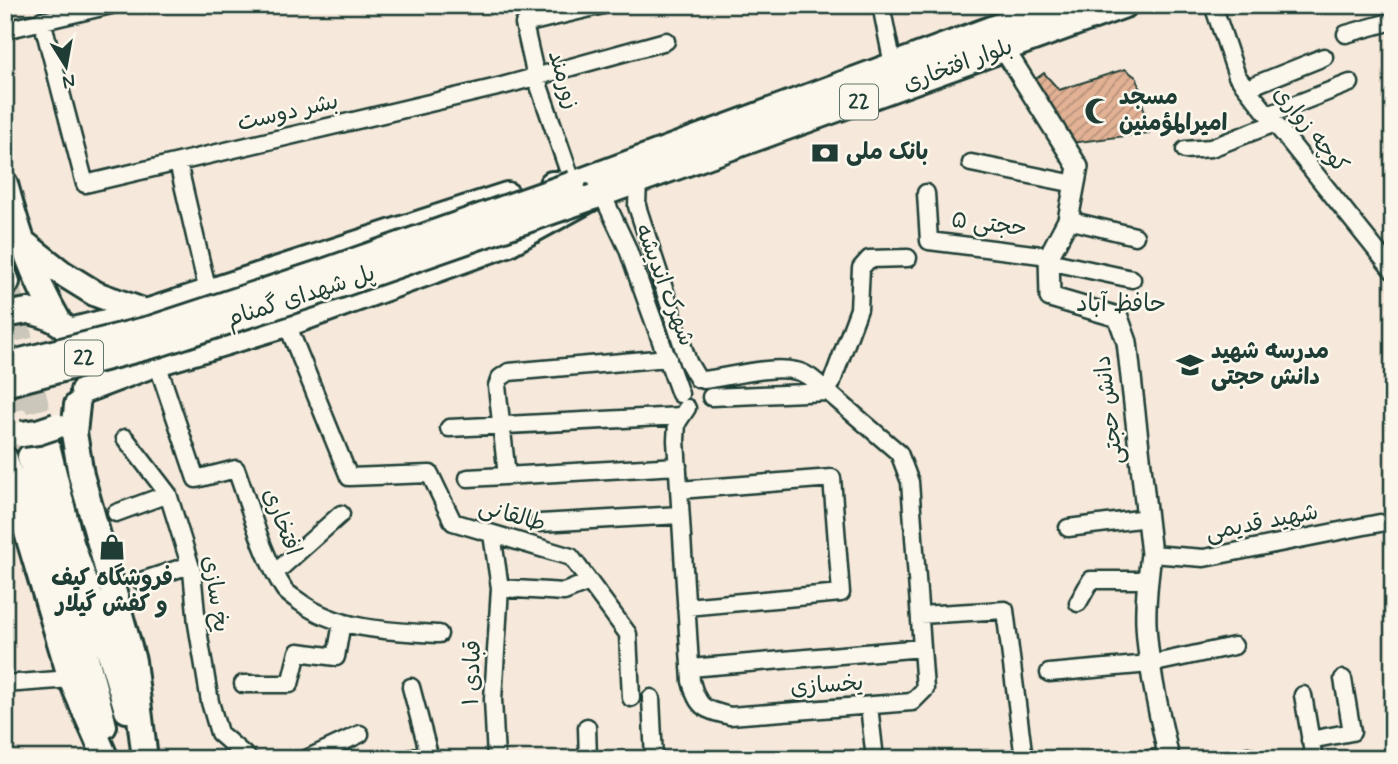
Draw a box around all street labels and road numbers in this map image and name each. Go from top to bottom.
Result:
street label: بلوار افتخاری [899,32,1017,100]
street label: زورمند [540,47,586,113]
street label: کوچه زواری [1266,80,1355,180]
road number: 22 [840,84,878,119]
street label: بشر دوست [235,87,341,139]
street label: حجتی ۵ [950,205,1028,245]
street label: شهرک اندیشه [627,219,701,351]
street label: پل شهدای گمنام [223,259,379,336]
road number: 22 [65,340,103,376]
street label: دانش حجتی [1088,354,1132,466]
street label: افتخاری [255,484,307,560]
street label: طالقانی [475,492,549,540]
street label: شهید قدیمی [1203,497,1321,549]
street label: یخ سازی [194,553,236,635]
street label: قبادی ۱ [457,640,489,706]
street label: یخسازی [789,668,865,704]

